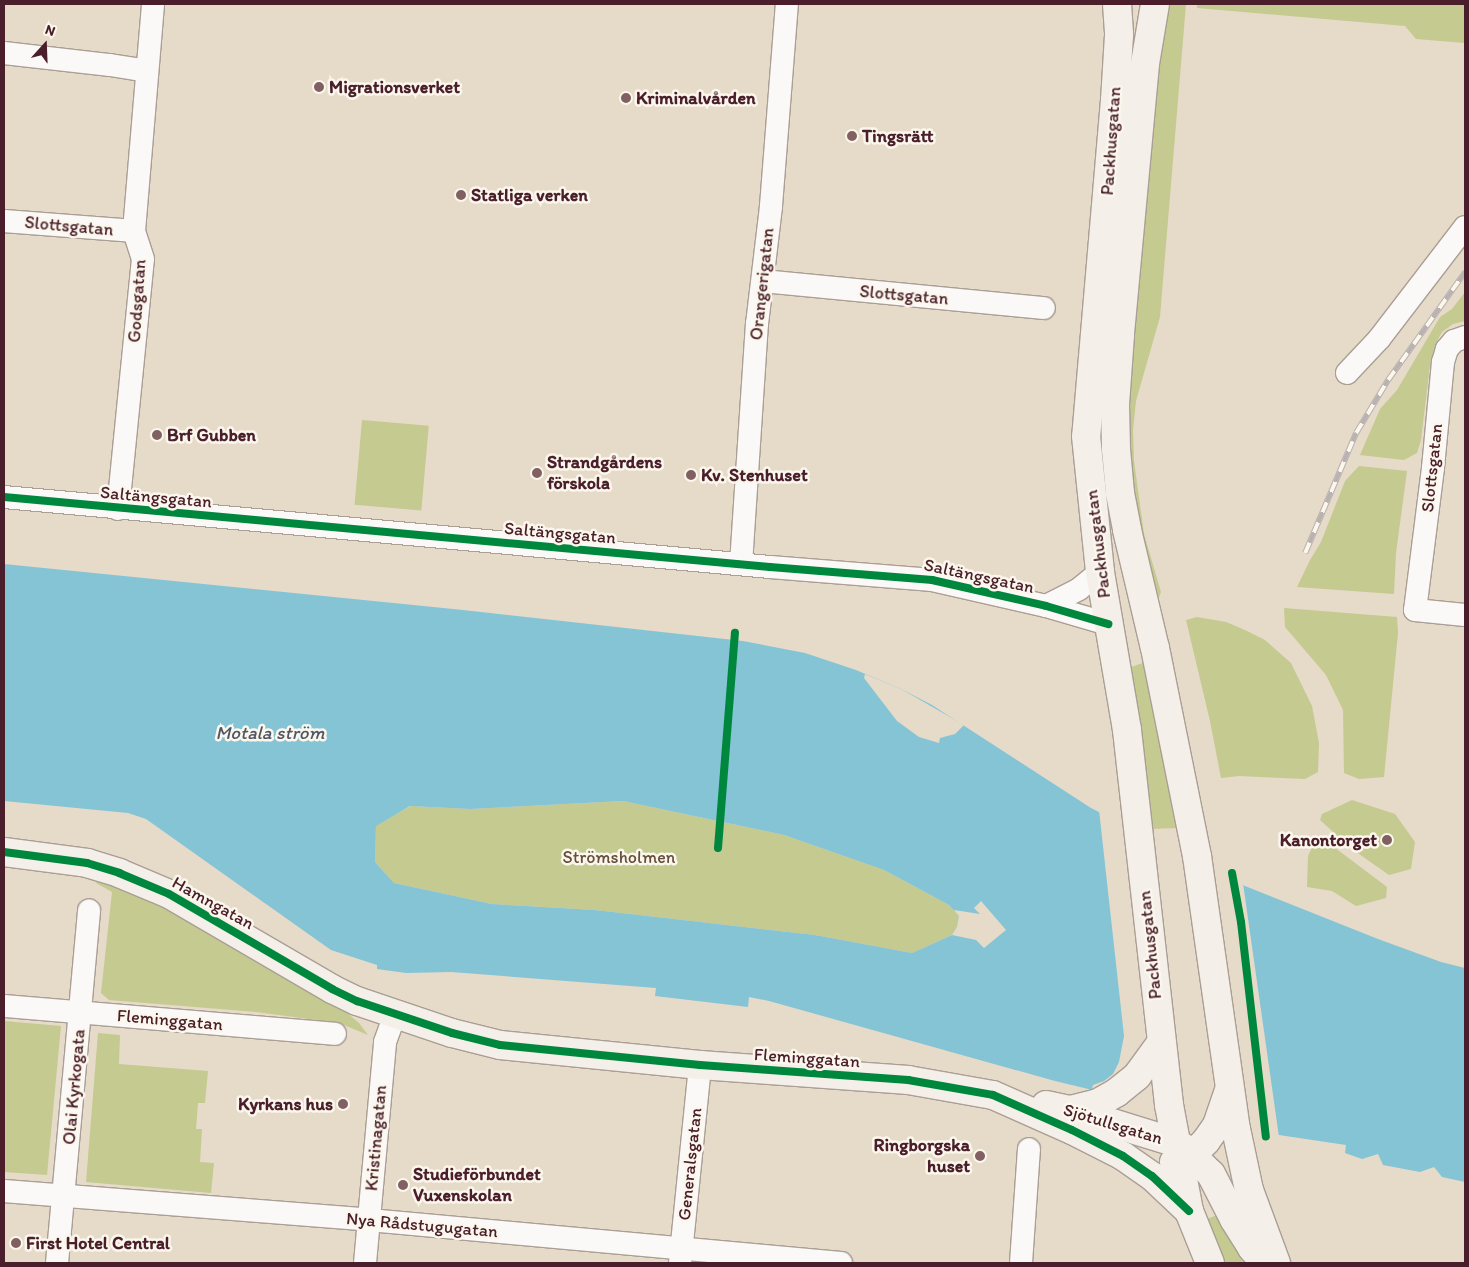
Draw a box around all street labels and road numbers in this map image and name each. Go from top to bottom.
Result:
street label: Packhusgatan [1096,86,1126,196]
street label: Slottsgatan [24,211,114,241]
street label: Orangerigatan [745,227,779,341]
street label: Godsgatan [123,259,151,343]
street label: Slottsgatan [859,280,949,310]
street label: Slottsgatan [1417,423,1447,513]
street label: Saltängsgatan [99,481,213,513]
street label: Packhusgatan [1081,489,1115,599]
street label: Saltängsgatan [503,517,617,549]
street label: Saltängsgatan [922,554,1036,598]
street label: Hamngatan [168,872,258,934]
street label: Packhusgatan [1134,890,1166,1000]
street label: Fleminggatan [116,1005,224,1035]
street label: Olai Kyrkogata [58,1029,90,1145]
street label: Fleminggatan [753,1044,861,1072]
street label: Kristinagatan [361,1084,391,1192]
street label: Sjötullsgatan [1061,1099,1165,1149]
street label: Generalsgatan [673,1107,707,1221]
street label: Nya Rådstugugatan [345,1208,499,1242]

